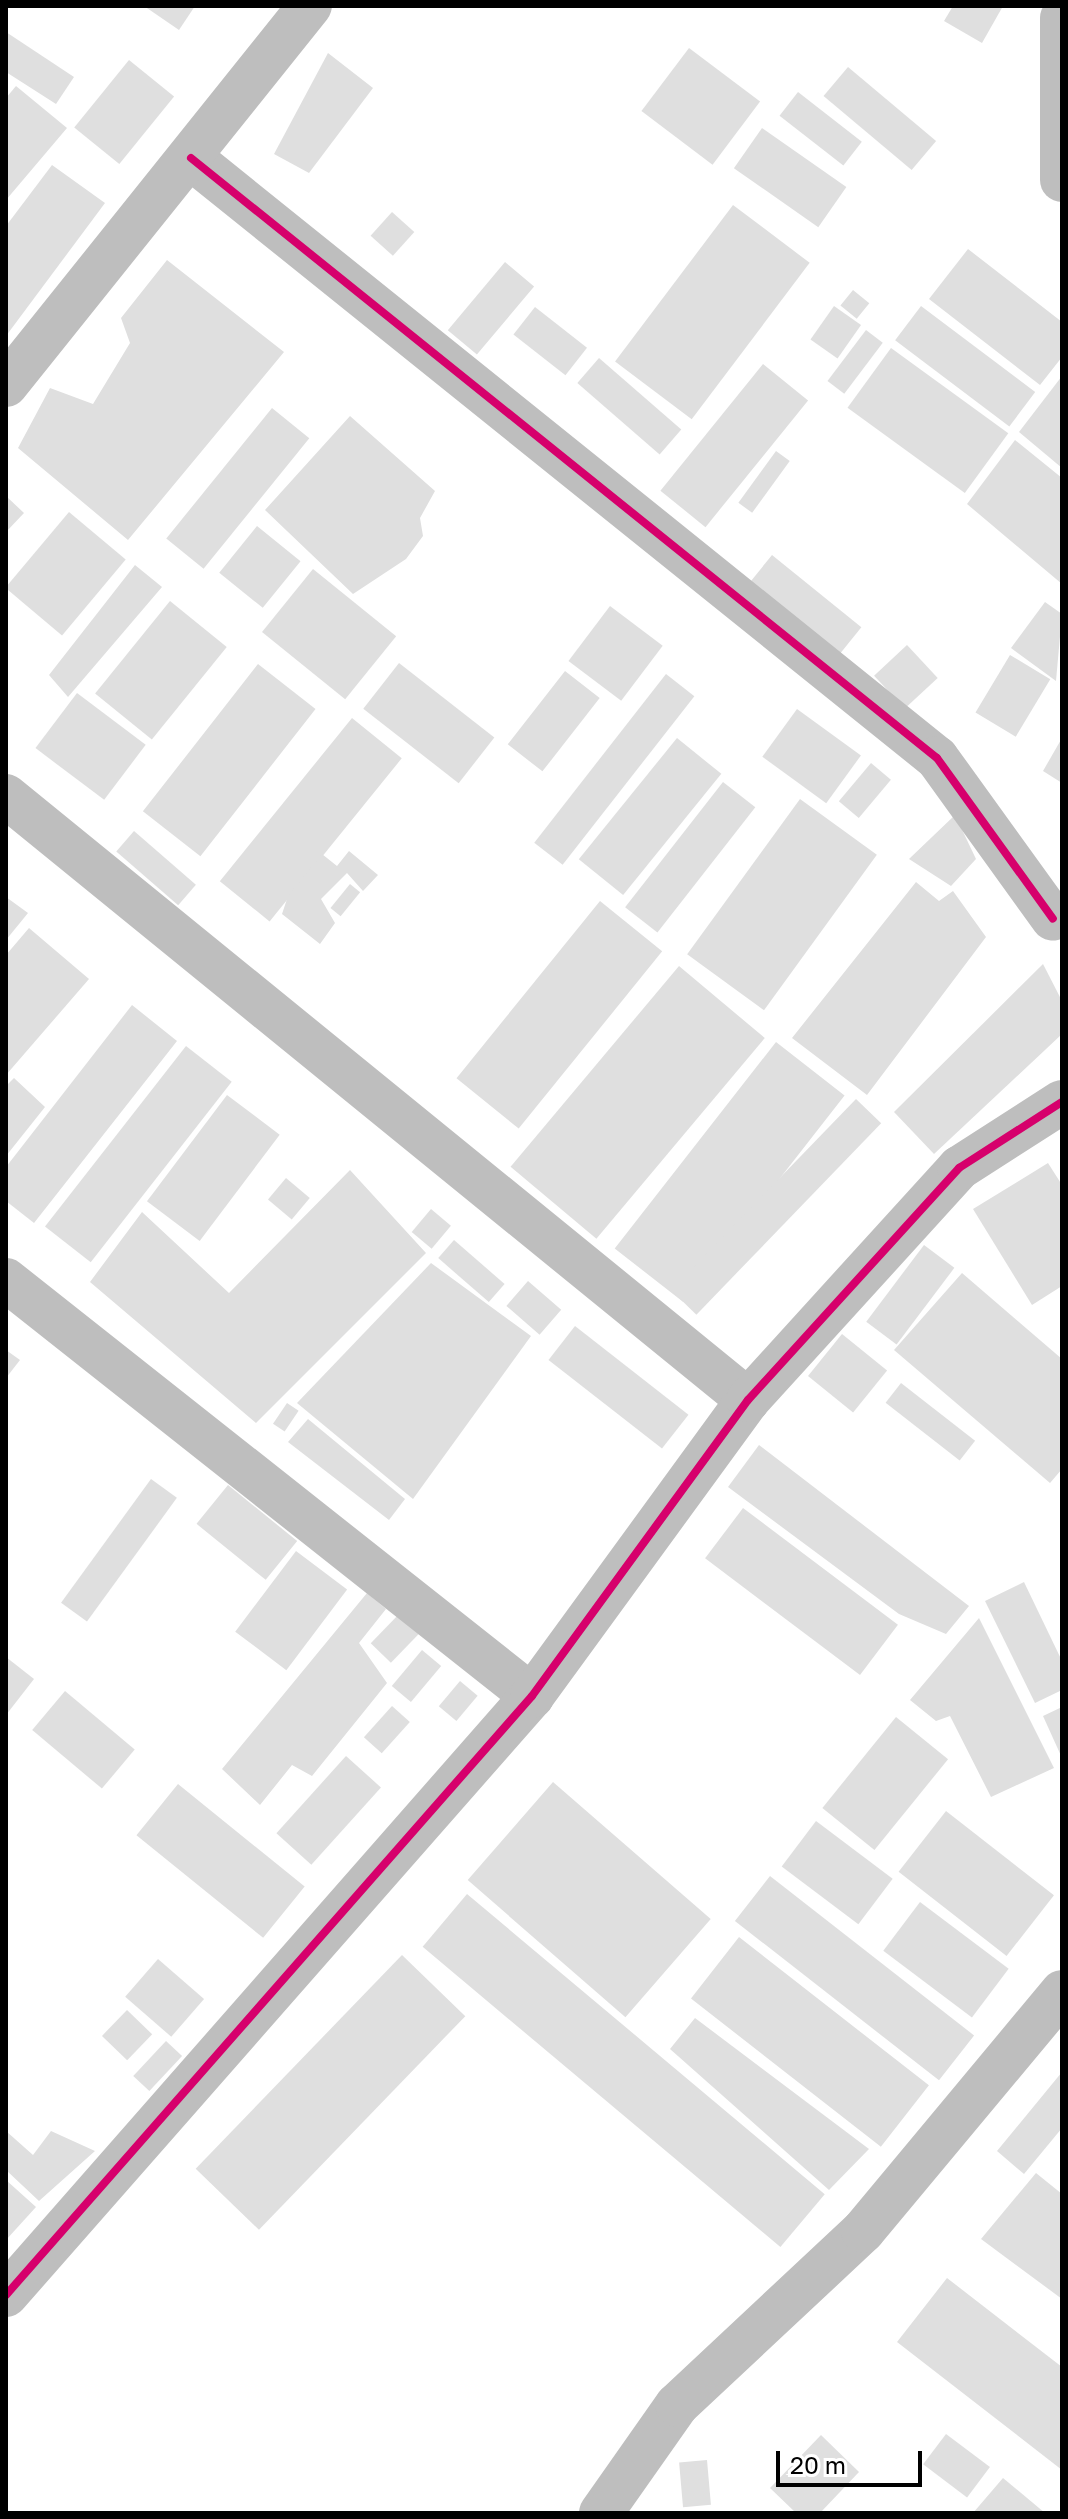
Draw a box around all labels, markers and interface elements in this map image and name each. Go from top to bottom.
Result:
scale bar [780,2435,926,2485]
text: 20 m [790,2450,846,2479]

